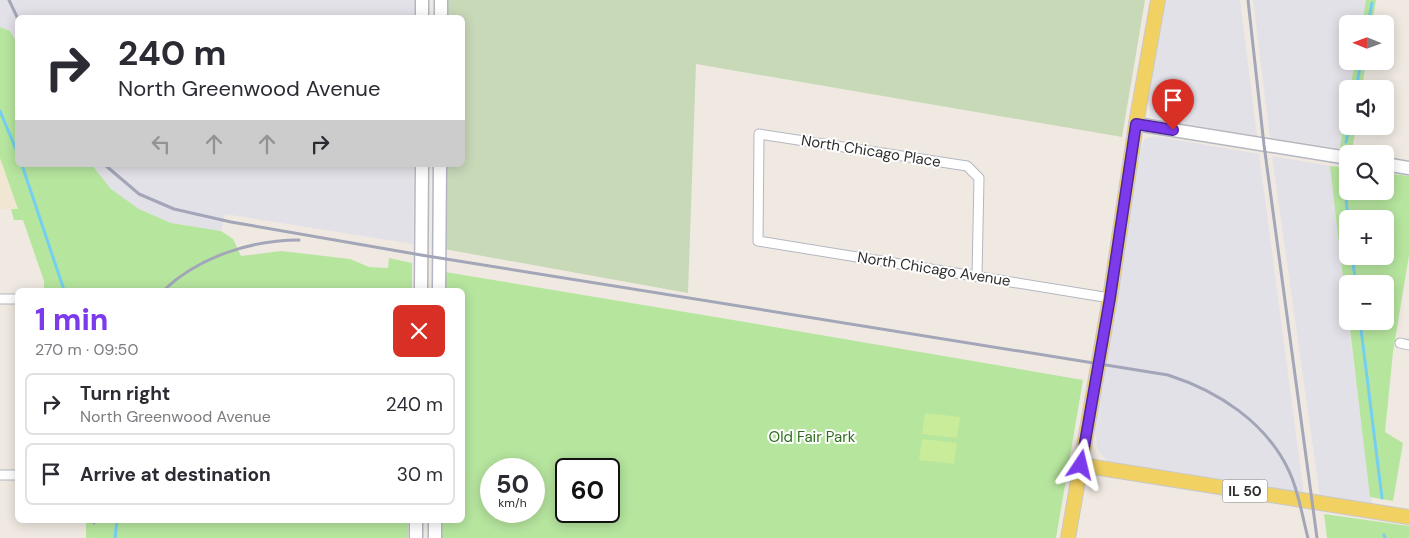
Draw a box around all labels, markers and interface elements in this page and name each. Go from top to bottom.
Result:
north arrow [1339,15,1394,70]
map controls [1339,15,1394,330]
text: 240 m [118,30,227,76]
icon: right [35,35,100,100]
text: North Greenwood Avenue [118,74,380,103]
pin [1152,79,1194,130]
button: sound [1339,80,1394,135]
icon: arrive [1159,86,1187,114]
icon: left [147,130,175,158]
icon: ahead [200,130,228,158]
icon: ahead [253,130,281,158]
icon: right [306,130,334,158]
street label: North Chicago Place [800,130,942,172]
button: search [1339,145,1394,200]
button: + [1339,210,1394,265]
street label: North Chicago Avenue [856,247,1012,291]
button: − [1339,275,1394,330]
text: 1 min [35,300,108,339]
button: close [393,305,445,357]
text: 270 m · 09:50 [35,339,138,360]
text: Turn right [80,381,170,406]
icon: right [37,390,65,418]
text: 240 m [386,392,443,417]
text: North Greenwood Avenue [80,406,271,427]
park label: Old Fair Park [769,427,856,447]
position arrow [1054,438,1106,490]
speed limit sign: 60 [555,458,620,523]
icon: arrive [37,460,65,488]
text: Arrive at destination [80,462,271,487]
text: 30 m [397,462,443,487]
text: 50 [496,468,529,501]
road number: IL 50 [1222,480,1268,502]
text: km/h [498,495,527,511]

